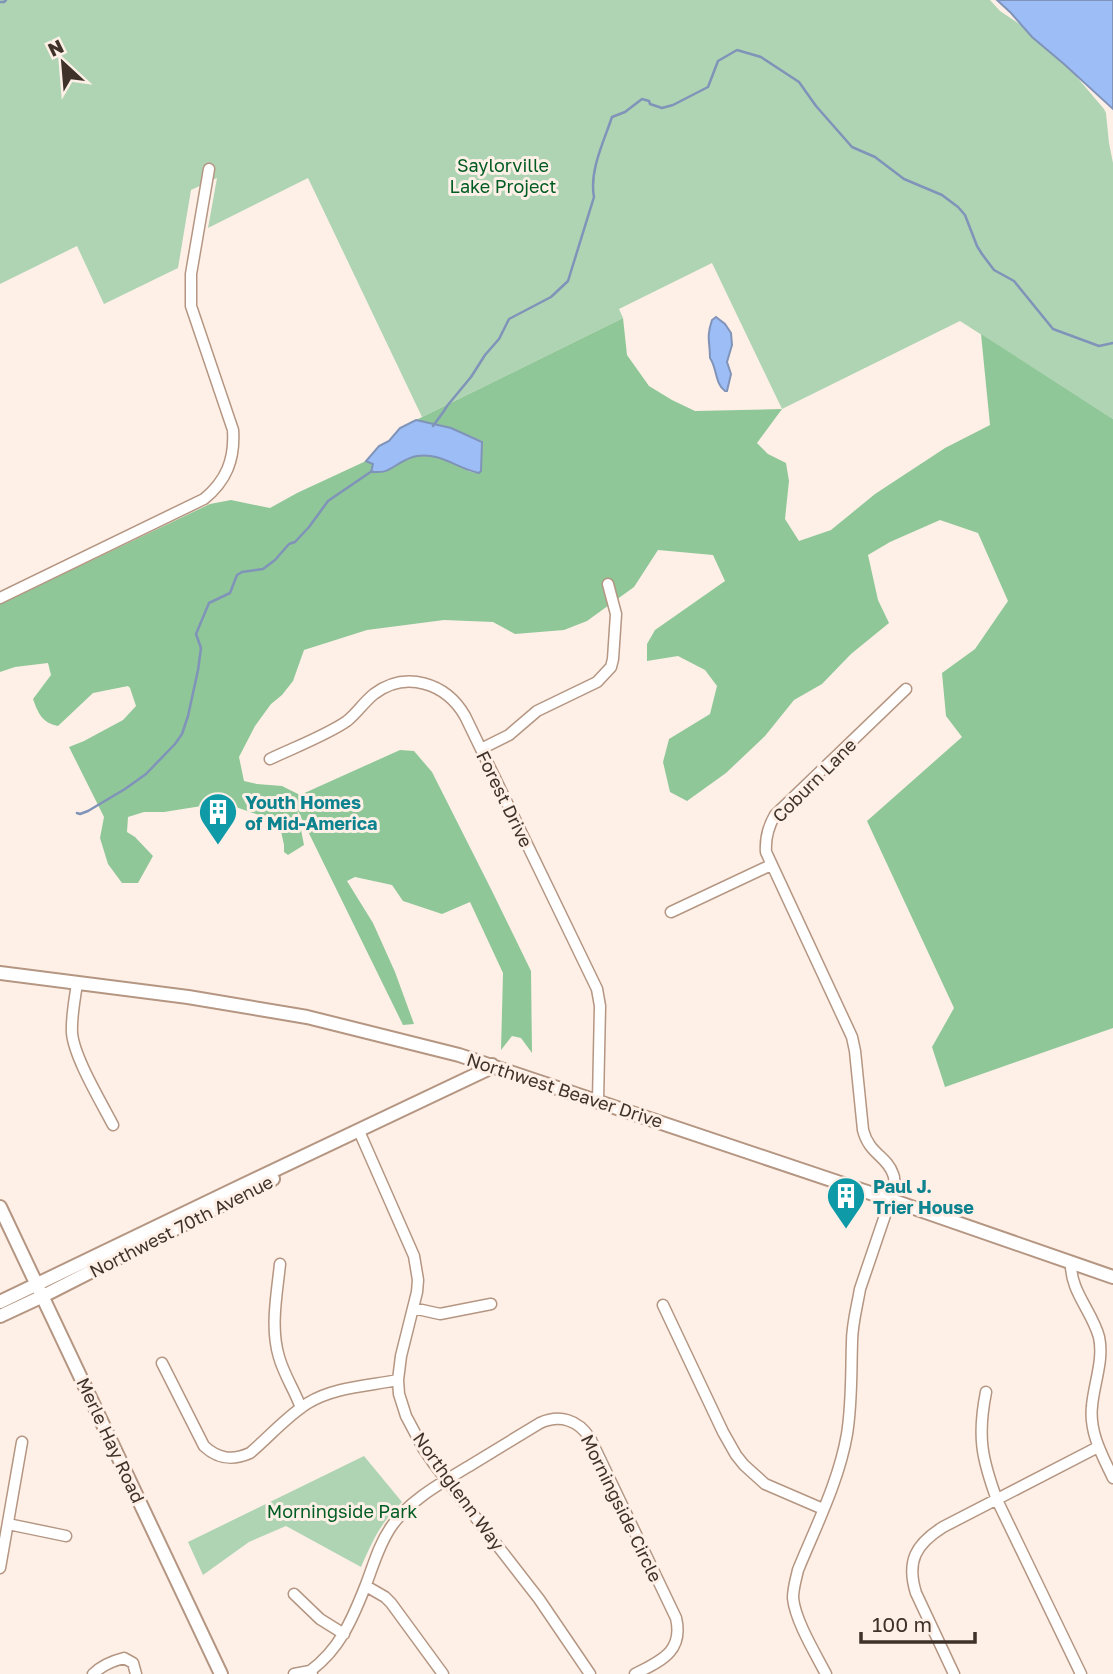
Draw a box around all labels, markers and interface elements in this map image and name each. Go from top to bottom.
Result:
north arrow [28,28,98,98]
text: N [44,34,67,61]
park label: Saylorville Lake Project [449,154,557,197]
street label: Coburn Lane [767,733,861,827]
street label: Forest Drive [472,747,538,851]
building icon: Youth Homes of Mid-America [197,791,239,846]
place label: Youth Homes of Mid-America [245,791,378,834]
street label: Northwest Beaver Drive [464,1048,666,1132]
street label: Northwest 70th Avenue [86,1170,276,1282]
building icon: Paul J. Trier House [825,1175,867,1230]
place label: Paul J. Trier House [873,1175,974,1218]
street label: Merle Hay Road [72,1374,150,1506]
street label: Northglenn Way [409,1428,509,1554]
street label: Morningside Circle [577,1431,667,1585]
park label: Morningside Park [267,1500,417,1522]
scale bar [861,1600,975,1644]
text: 100 m [872,1611,932,1637]

